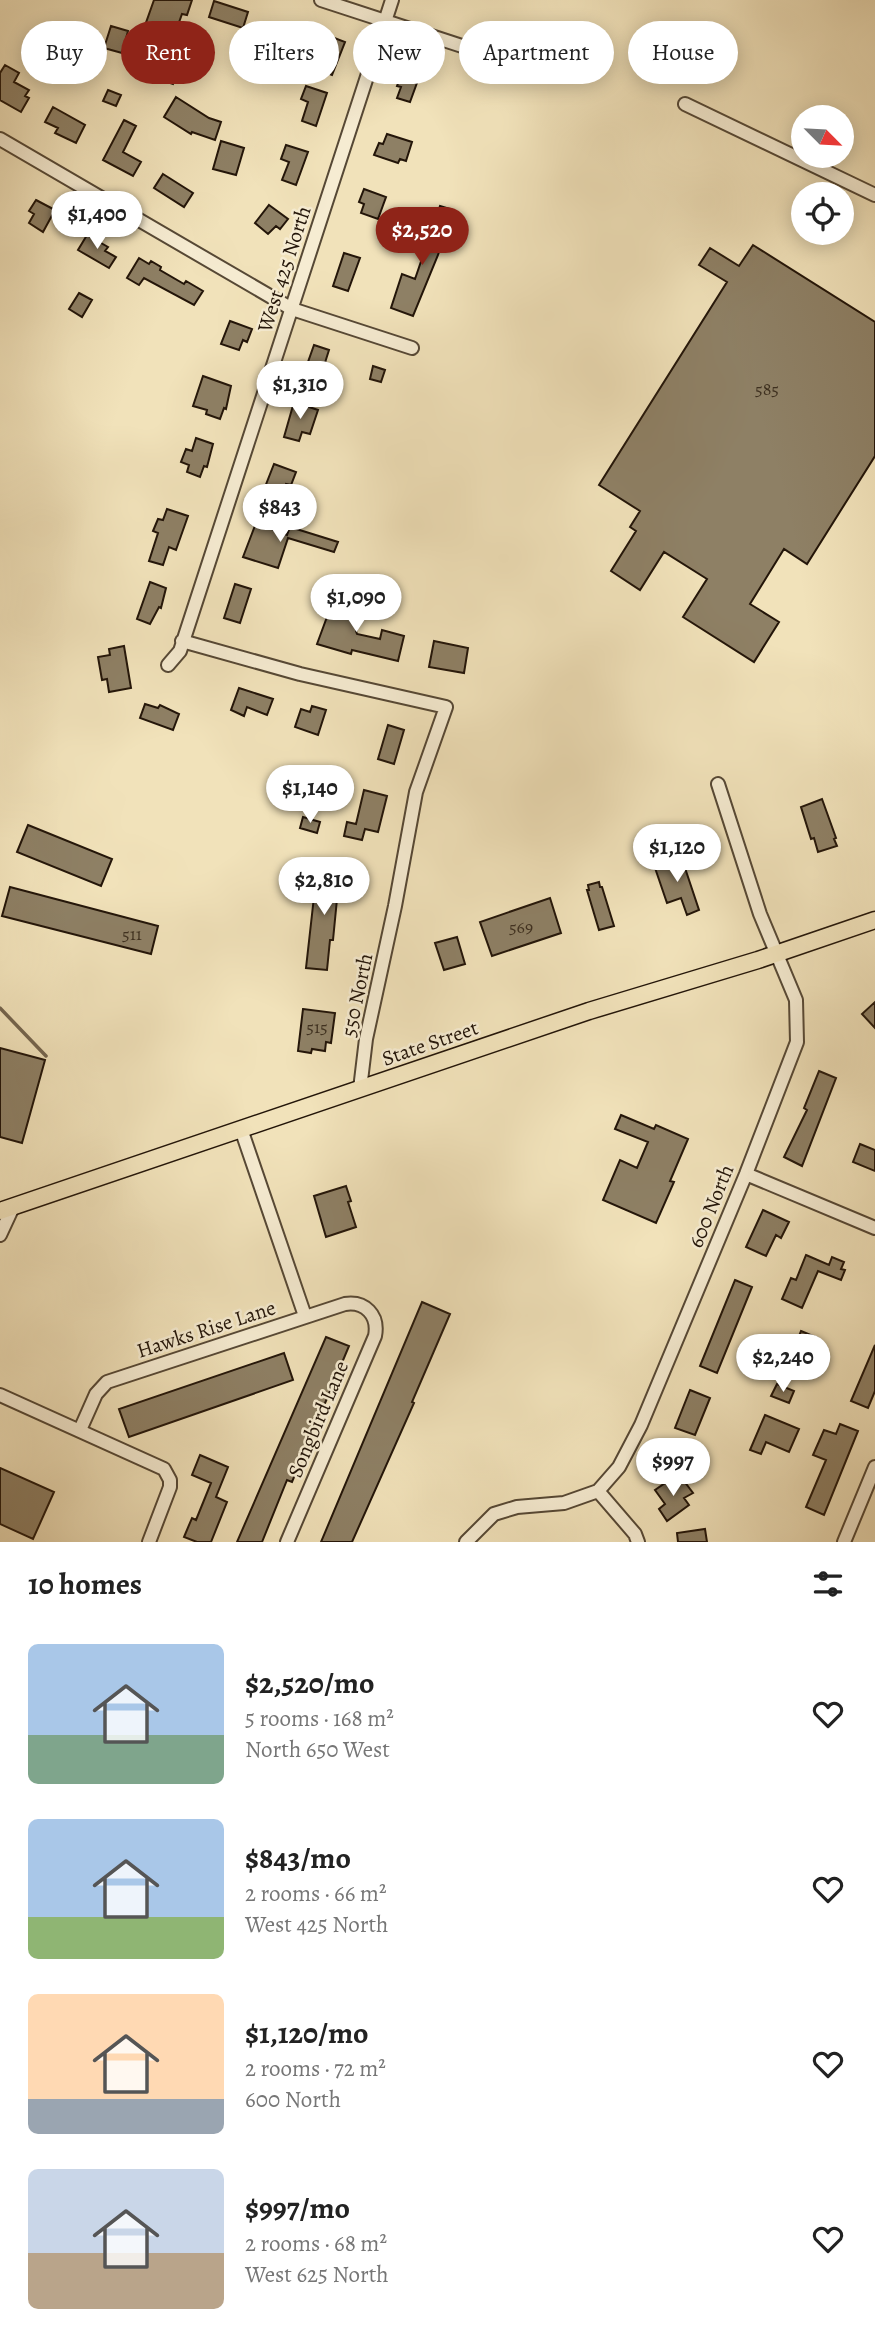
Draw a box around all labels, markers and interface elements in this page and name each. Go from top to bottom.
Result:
chip: Buy [21,21,107,84]
chip: Rent [121,21,215,84]
chip: Filters [229,21,339,84]
chip: New [353,21,445,84]
chip: Apartment [459,21,614,84]
chip: House [628,21,738,84]
north arrow [791,105,854,168]
map controls [791,105,854,245]
button: locate [791,182,854,245]
pin: $1,400 [40,191,154,251]
text: $1,400 [67,198,127,229]
street label: West 425 North [250,202,318,337]
pin: $2,520 [365,208,479,267]
text: $2,520 [392,214,452,245]
pin: $1,310 [243,362,357,421]
text: $1,310 [273,368,327,399]
house number: 585 [755,377,779,401]
pin: $843 [239,484,321,544]
text: $843 [259,491,301,522]
pin: $1,090 [299,574,413,634]
text: $1,090 [327,581,385,612]
pin: $1,140 [253,766,367,825]
text: $1,140 [282,772,338,803]
pin: $1,120 [620,824,734,884]
text: $1,120 [649,831,705,862]
pin: $2,810 [267,858,381,917]
text: $2,810 [295,864,353,895]
house number: 569 [509,915,533,939]
house number: 511 [122,922,142,946]
street label: 550 North [334,951,380,1039]
street label: State Street [378,1013,482,1073]
house number: 515 [306,1015,328,1039]
street label: 600 North [682,1160,740,1252]
street label: Hawks Rise Lane [133,1293,279,1365]
pin: $2,240 [726,1334,840,1394]
text: $2,240 [752,1341,814,1372]
street label: Songbird Lane [281,1356,355,1482]
pin: $997 [632,1438,714,1498]
text: $997 [652,1445,694,1476]
text: 10 homes [28,1564,142,1604]
icon: filters [809,1565,847,1603]
text: $2,520/mo [245,1663,374,1703]
icon: home [84,1672,168,1756]
icon: heart [809,1695,847,1733]
text: 5 rooms · 168 m² [245,1703,394,1734]
text: North 650 West [245,1734,390,1765]
text: $843/mo [245,1838,351,1878]
icon: home [84,1847,168,1931]
icon: heart [809,1870,847,1908]
text: 2 rooms · 66 m² [245,1878,387,1909]
text: West 425 North [245,1909,388,1940]
text: $1,120/mo [245,2013,369,2053]
icon: home [84,2022,168,2106]
icon: heart [809,2045,847,2083]
text: 2 rooms · 72 m² [245,2053,386,2084]
text: 600 North [245,2084,341,2115]
text: $997/mo [245,2188,350,2228]
icon: home [84,2197,168,2281]
icon: heart [809,2220,847,2258]
text: 2 rooms · 68 m² [245,2228,387,2259]
text: West 625 North [245,2259,389,2290]

